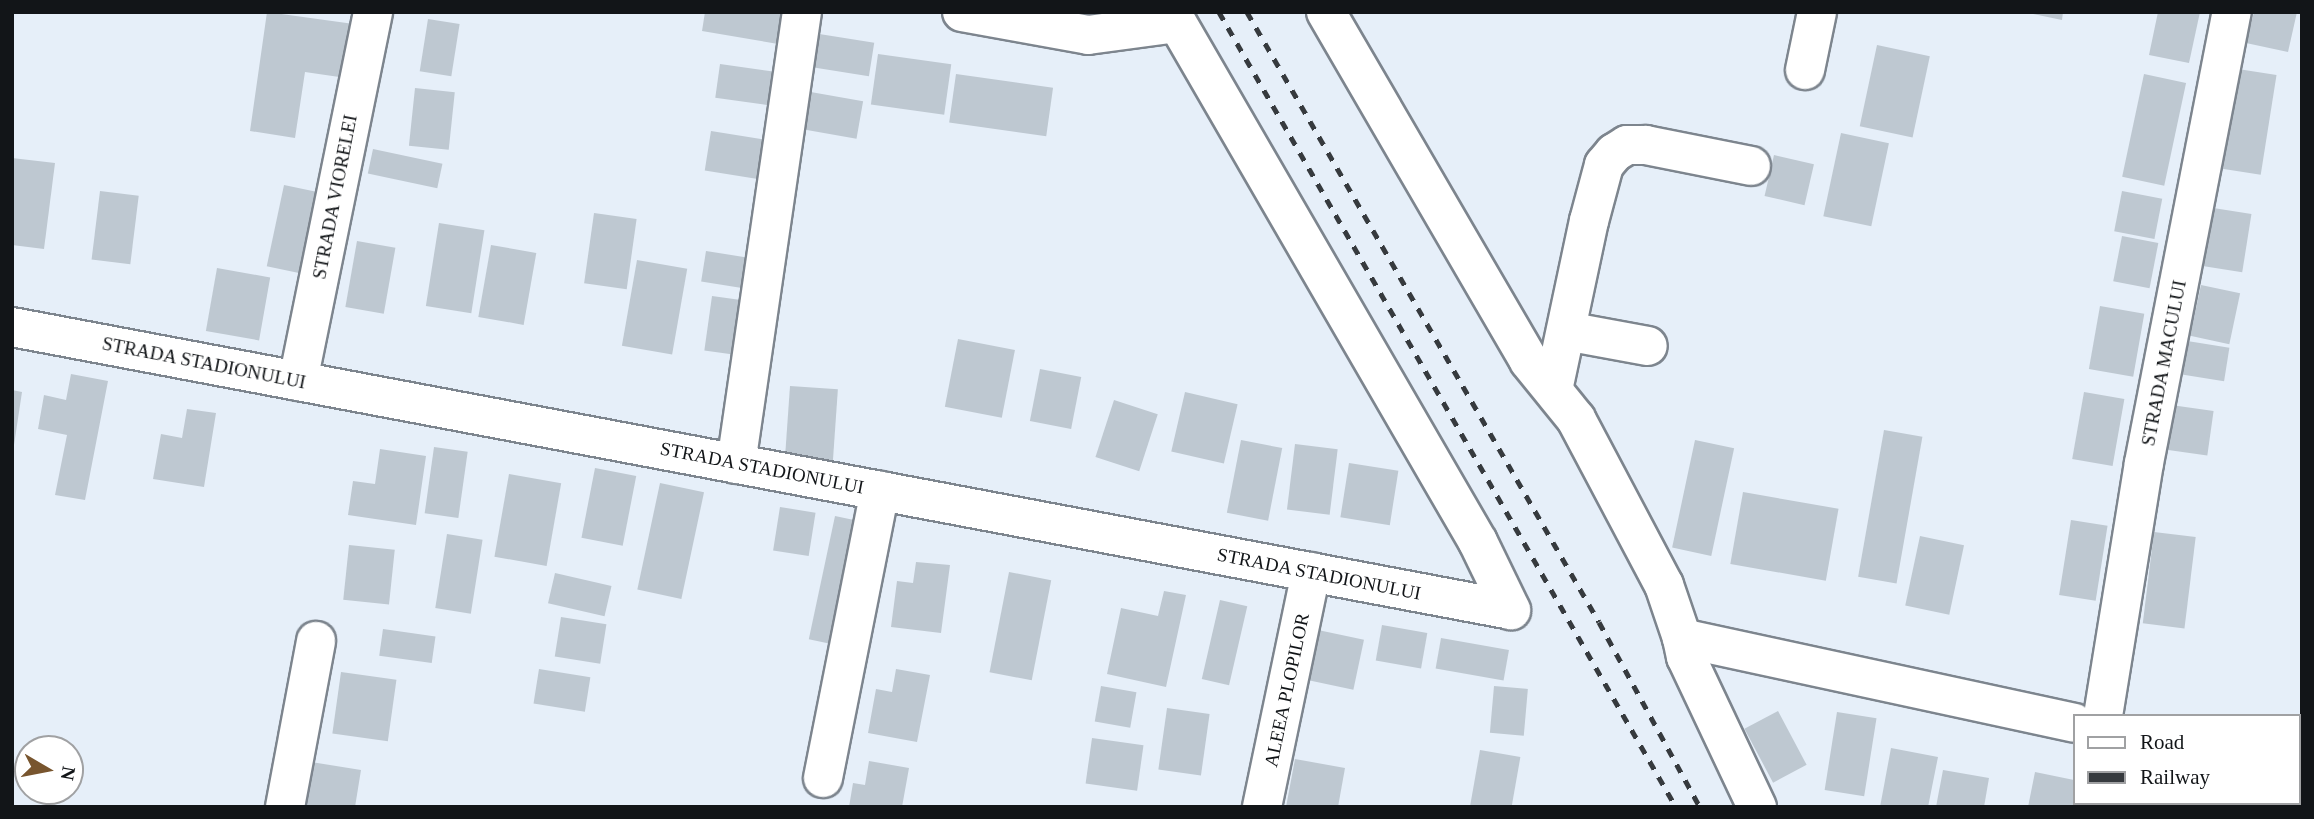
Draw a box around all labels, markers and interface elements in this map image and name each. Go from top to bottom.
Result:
street label: STRADA VIORELEI [308,112,362,282]
street label: STRADA MACULUI [2137,278,2191,448]
street label: STRADA STADIONULUI [100,332,308,394]
street label: STRADA STADIONULUI [658,437,866,499]
street label: STRADA STADIONULUI [1215,543,1423,605]
street label: ALEEA PLOPILOR [1259,610,1315,770]
legend [2072,714,2300,805]
text: Road [2140,730,2184,754]
north arrow [14,735,84,805]
text: N [57,765,80,782]
text: Railway [2140,765,2210,789]

